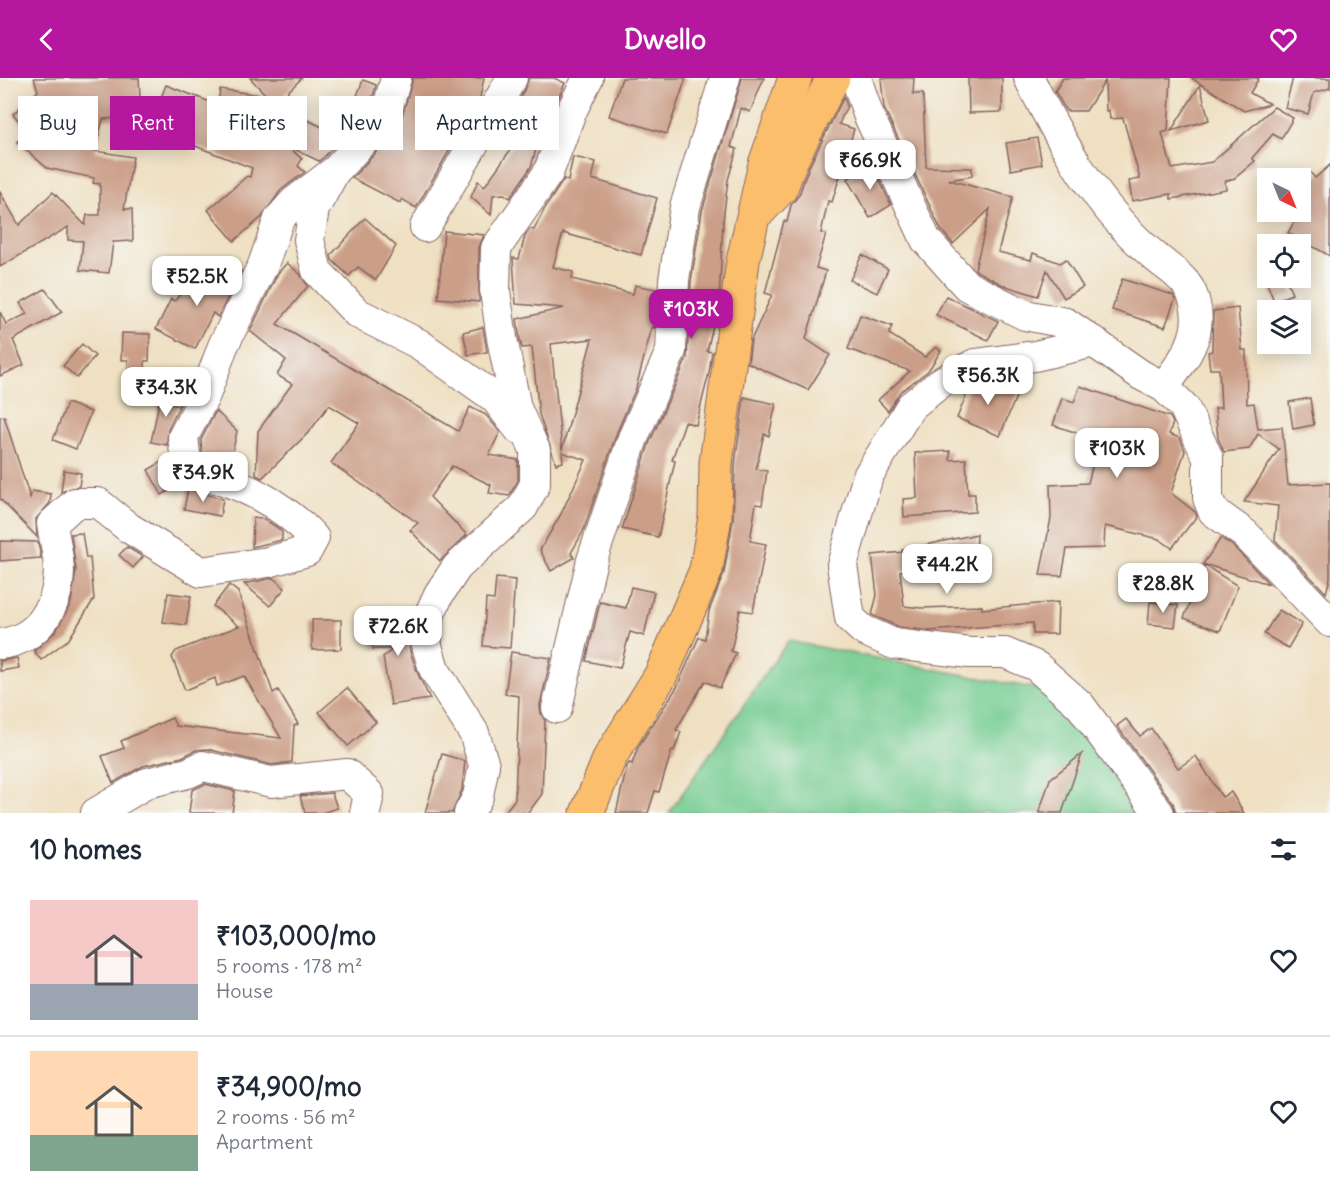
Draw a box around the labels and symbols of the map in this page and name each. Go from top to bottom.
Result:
pin: ₹66.9K [821,140,919,191]
north arrow [1257,168,1311,222]
pin: ₹52.5K [148,256,246,307]
pin: ₹103K [649,289,733,340]
pin: ₹56.3K [939,355,1037,406]
pin: ₹34.3K [117,367,215,418]
pin: ₹103K [1075,428,1159,479]
pin: ₹34.9K [154,452,252,503]
pin: ₹44.2K [898,544,996,595]
pin: ₹28.8K [1114,563,1212,614]
pin: ₹72.6K [349,606,447,657]

